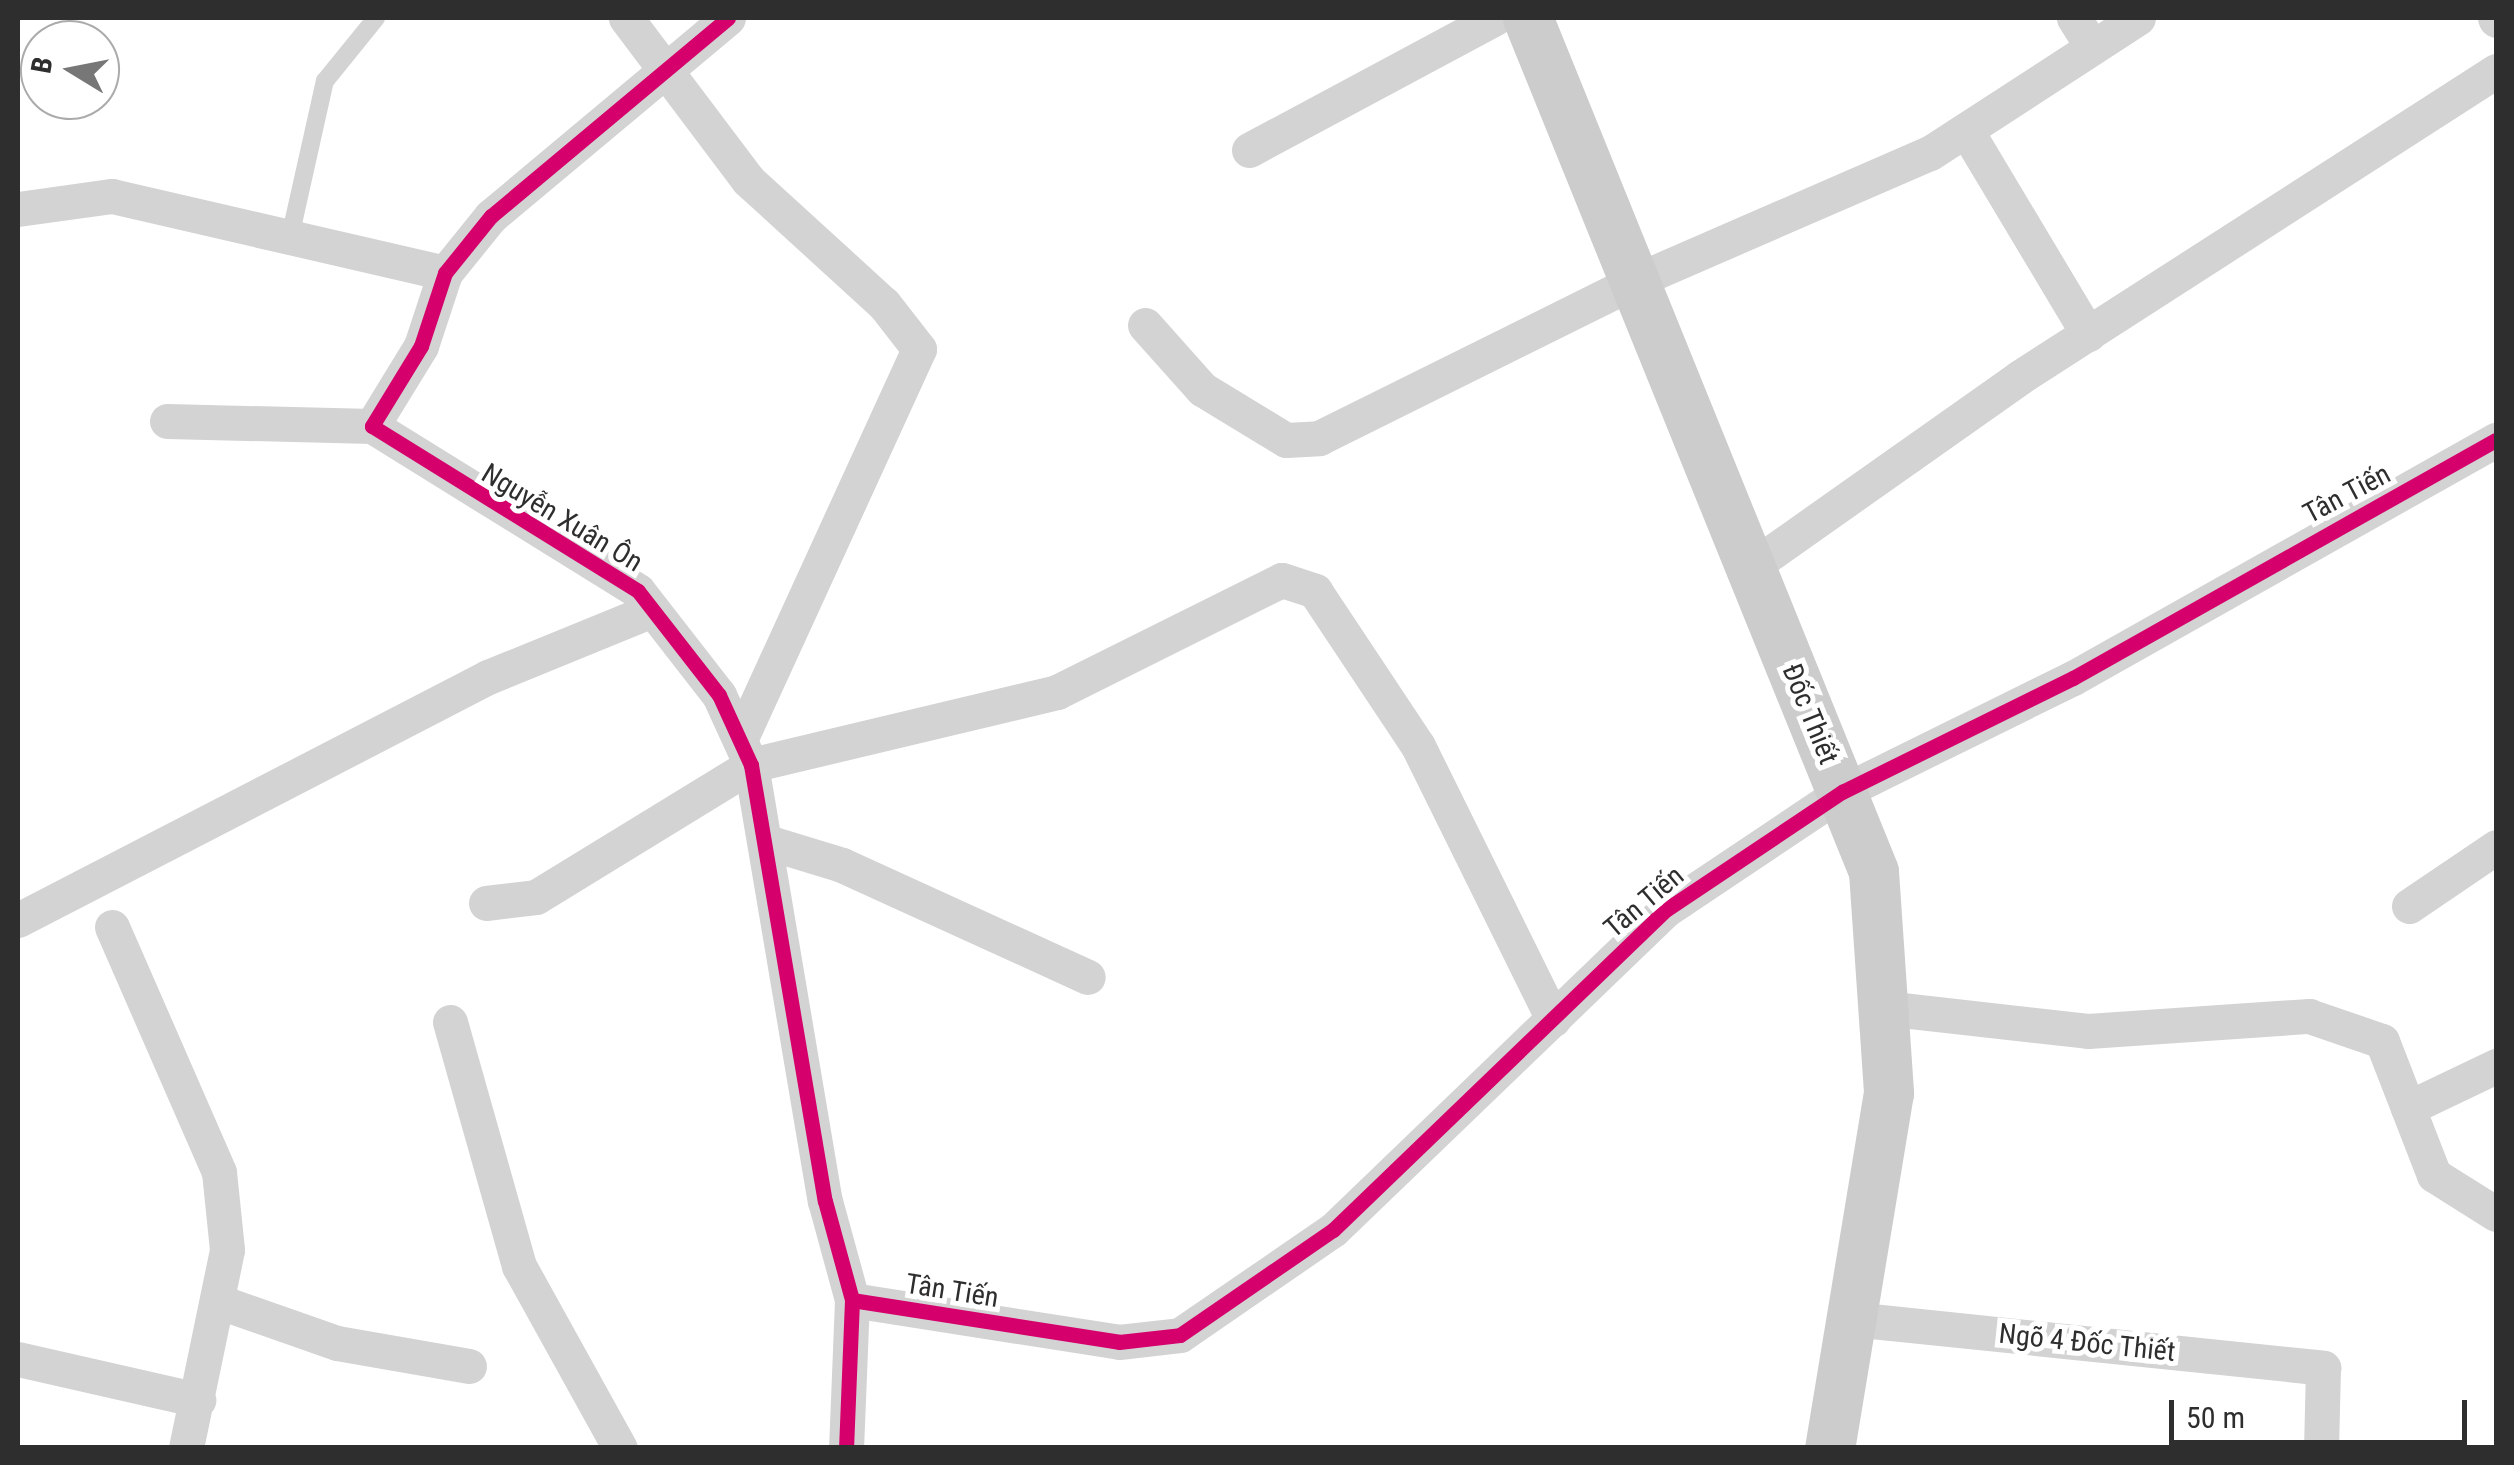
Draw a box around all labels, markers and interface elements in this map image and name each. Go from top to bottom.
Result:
north arrow [20,20,120,120]
text: B [24,54,60,76]
street label: Nguyễn Xuân Ôn [475,457,649,579]
street label: Tân Tiến [2298,457,2396,531]
street label: Đốc Thiết [1775,659,1845,769]
street label: Tân Tiến [1597,859,1691,945]
street label: Tân Tiến [903,1267,1001,1315]
street label: Ngõ 4 Đốc Thiết [1997,1317,2177,1369]
scale bar [2174,1380,2472,1442]
text: 50 m [2186,1400,2245,1435]

